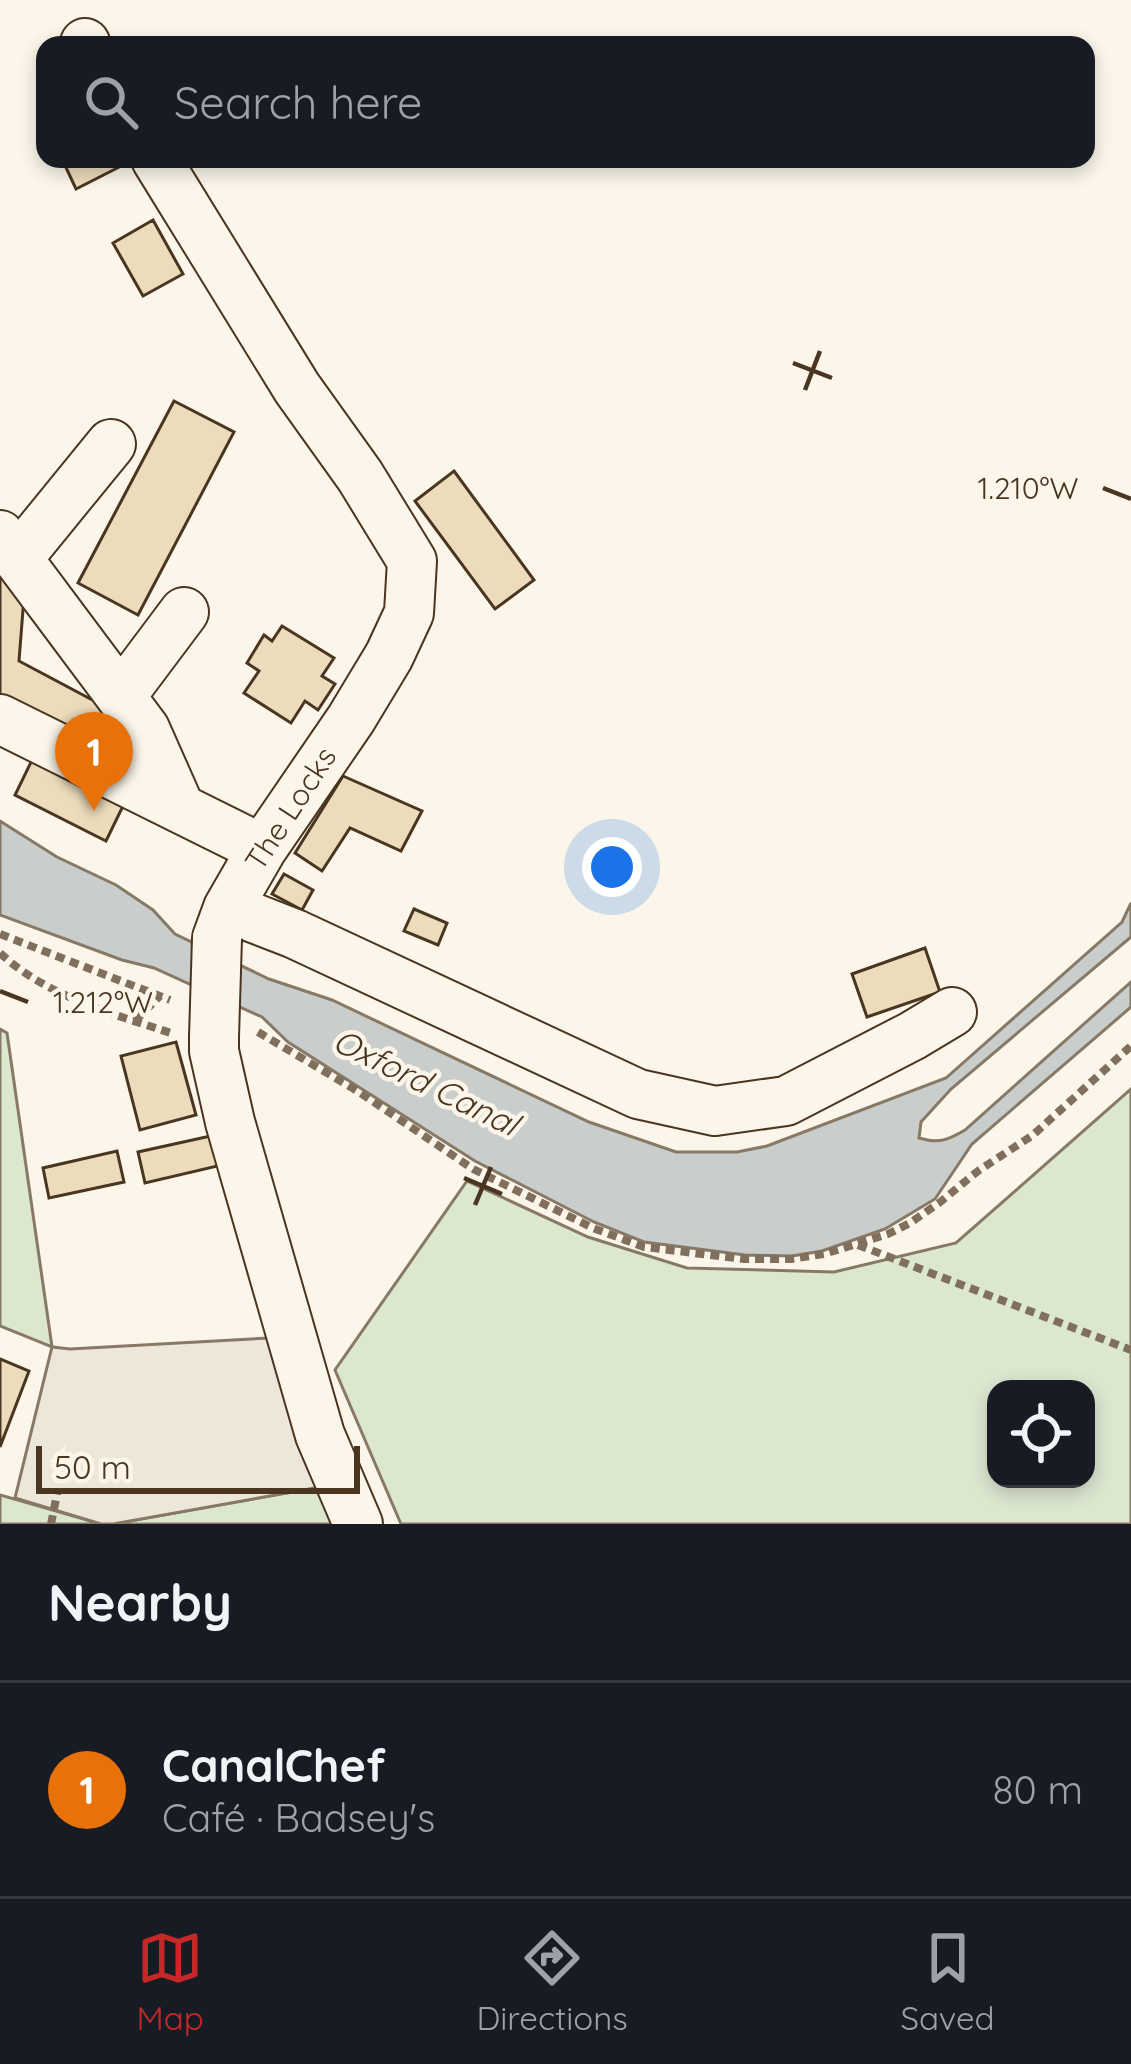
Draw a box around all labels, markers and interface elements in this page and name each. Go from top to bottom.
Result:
search box [36,36,1095,168]
icon: search [78,69,144,135]
text: Search here [174,74,422,130]
text: 1.210°W [977,469,1079,507]
pin: 1 [55,712,133,811]
street label: The Locks [236,739,344,877]
your location [582,837,642,897]
text: 1.212°W [53,983,153,1021]
water label: Oxford Canal [327,1019,528,1145]
map controls [987,1380,1095,1488]
button: locate [987,1380,1095,1488]
scale bar [36,1440,360,1493]
text: 50 m [54,1446,131,1487]
text: Nearby [48,1570,232,1634]
text: CanalChef [162,1737,386,1793]
text: 1 [79,1765,95,1814]
text: 80 m [993,1765,1083,1814]
text: Café · Badsey's [162,1793,435,1842]
tab: Map [136,1925,204,2038]
tab: Directions [476,1925,628,2038]
tab: Saved [901,1925,995,2038]

